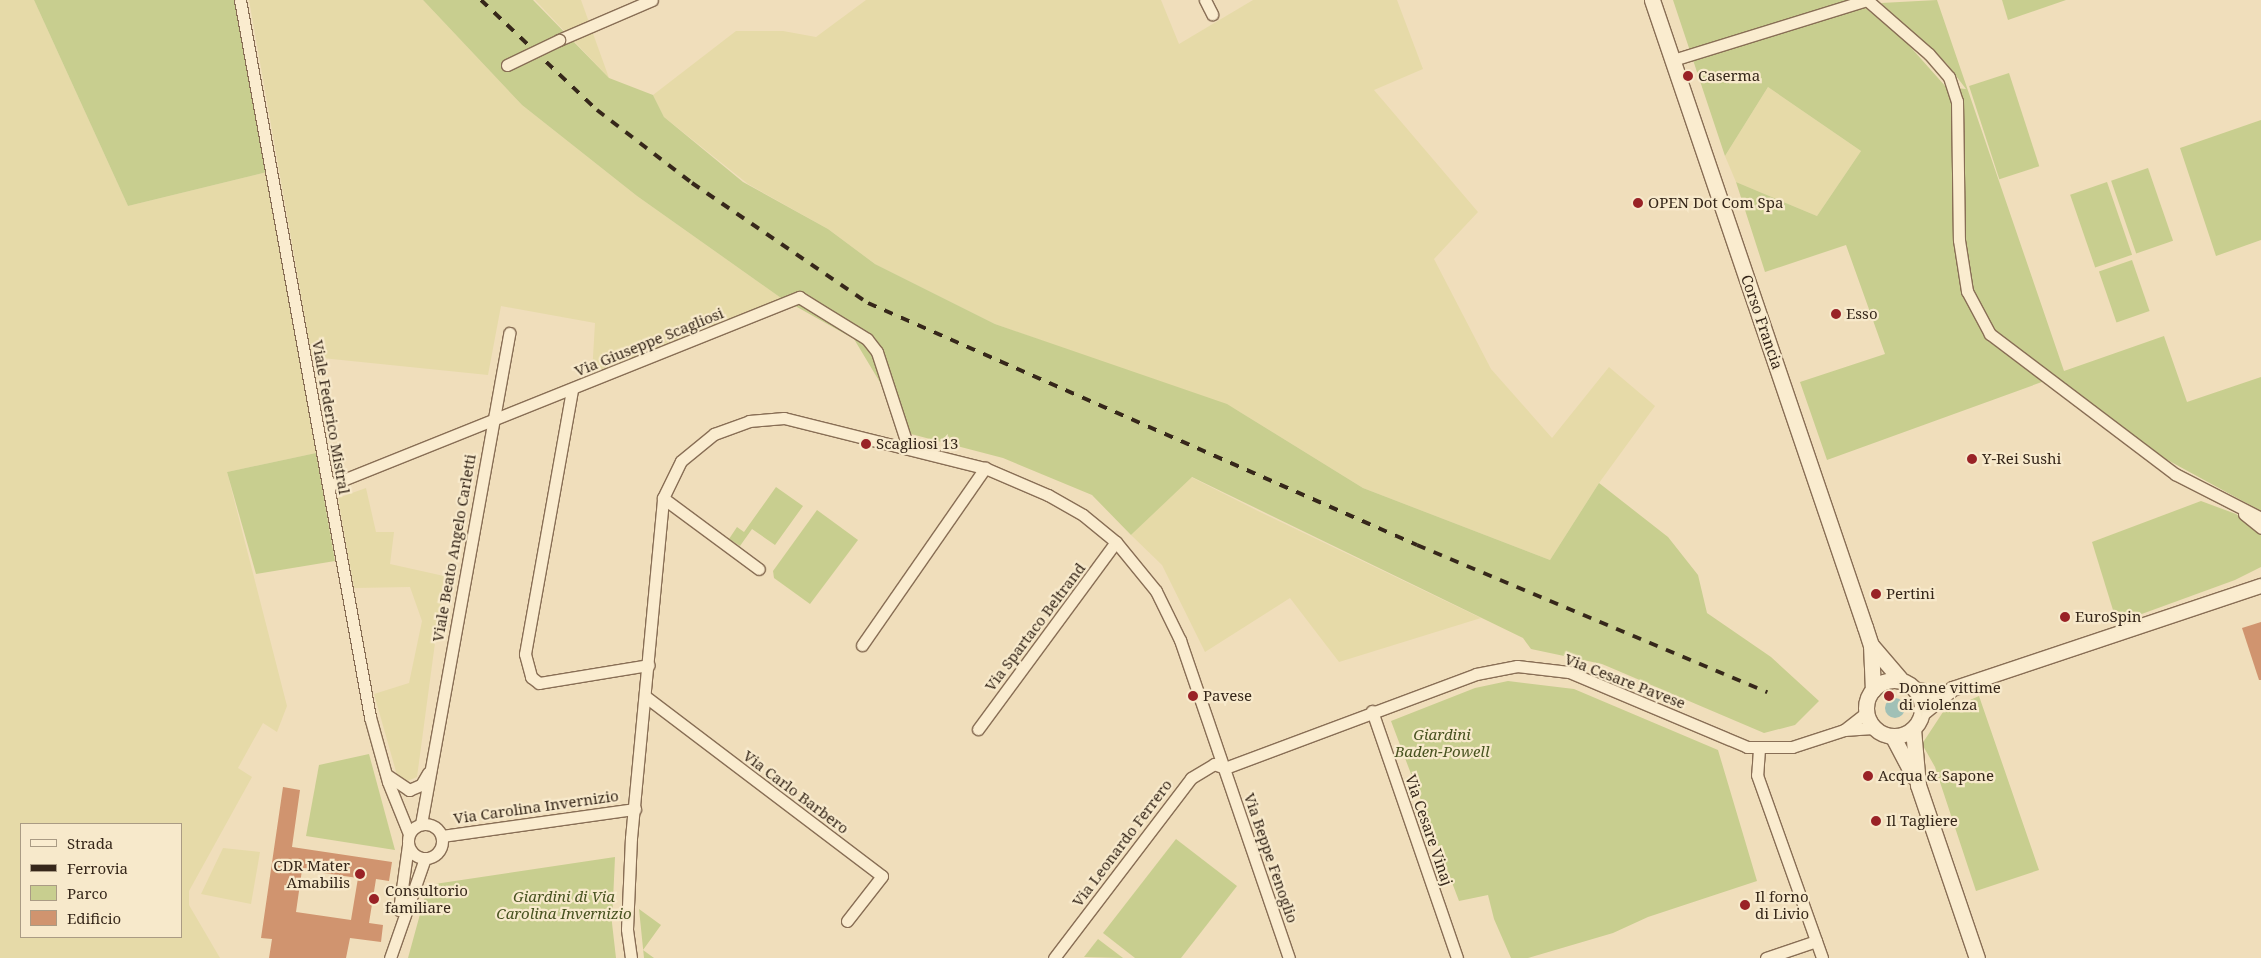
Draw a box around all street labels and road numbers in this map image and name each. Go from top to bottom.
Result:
street label: Corso Francia [1737,272,1787,372]
street label: Via Giuseppe Scagliosi [572,304,726,380]
street label: Viale Federico Mistral [309,339,353,495]
street label: Viale Beato Angelo Carletti [429,453,479,643]
street label: Via Spartaco Beltrand [981,559,1089,695]
street label: Via Cesare Pavese [1562,650,1688,712]
street label: Via Carlo Barbero [740,746,852,838]
street label: Via Cesare Vinaj [1402,772,1456,888]
street label: Via Leonardo Ferrero [1068,776,1176,910]
street label: Via Carolina Invernizio [452,786,620,828]
street label: Via Beppe Fenoglio [1240,791,1302,925]

